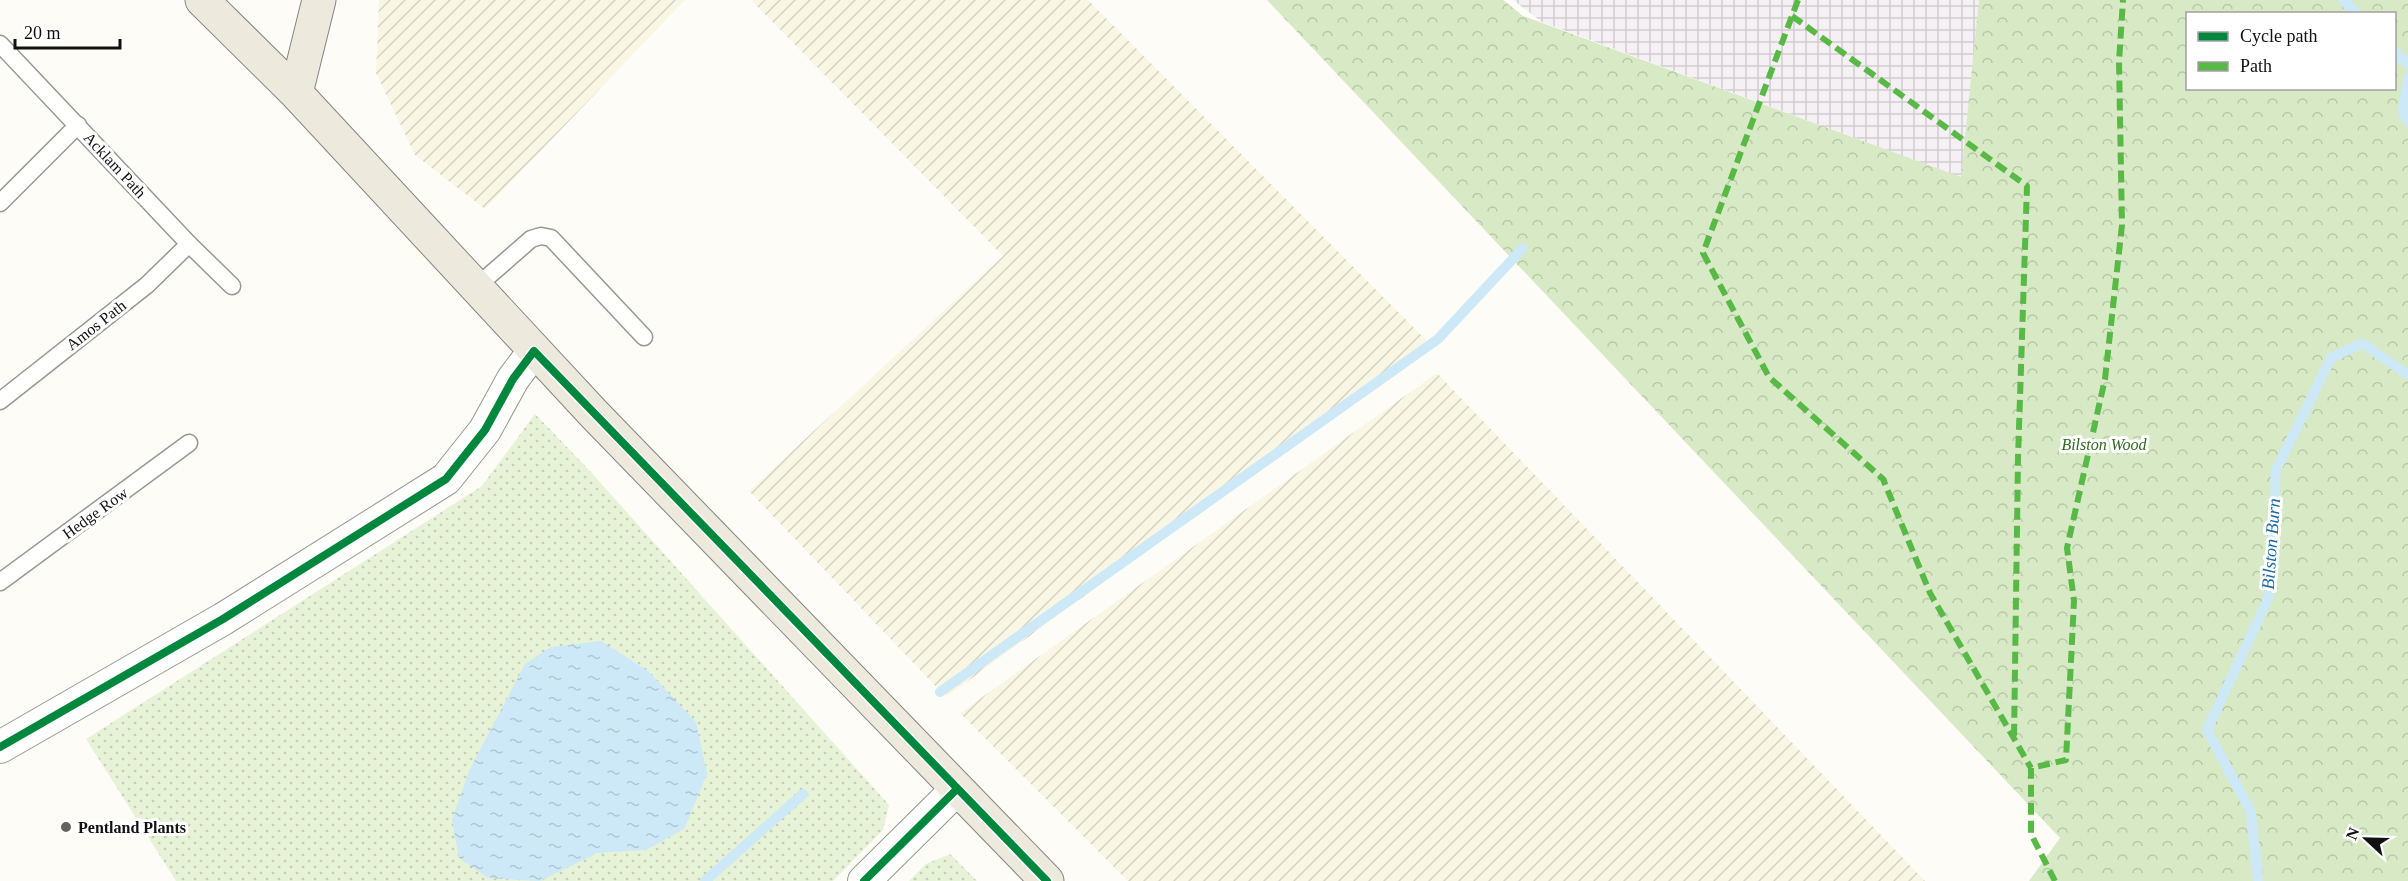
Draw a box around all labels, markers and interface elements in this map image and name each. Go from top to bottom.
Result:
scale bar [15,12,120,50]
legend [2186,12,2396,90]
text: 20 m [24,23,61,43]
text: Cycle path [2240,26,2317,46]
text: Path [2240,56,2272,76]
street label: Acklam Path [80,129,150,201]
street label: Amos Path [63,297,129,353]
park label: Bilston Wood [2061,436,2148,453]
street label: Hedge Row [59,484,132,543]
water label: Bilston Burn [2258,498,2284,590]
north arrow [2336,809,2396,869]
place label: Pentland Plants [78,819,186,836]
marker: Pentland Plants [59,820,73,834]
text: N [2343,825,2363,842]

